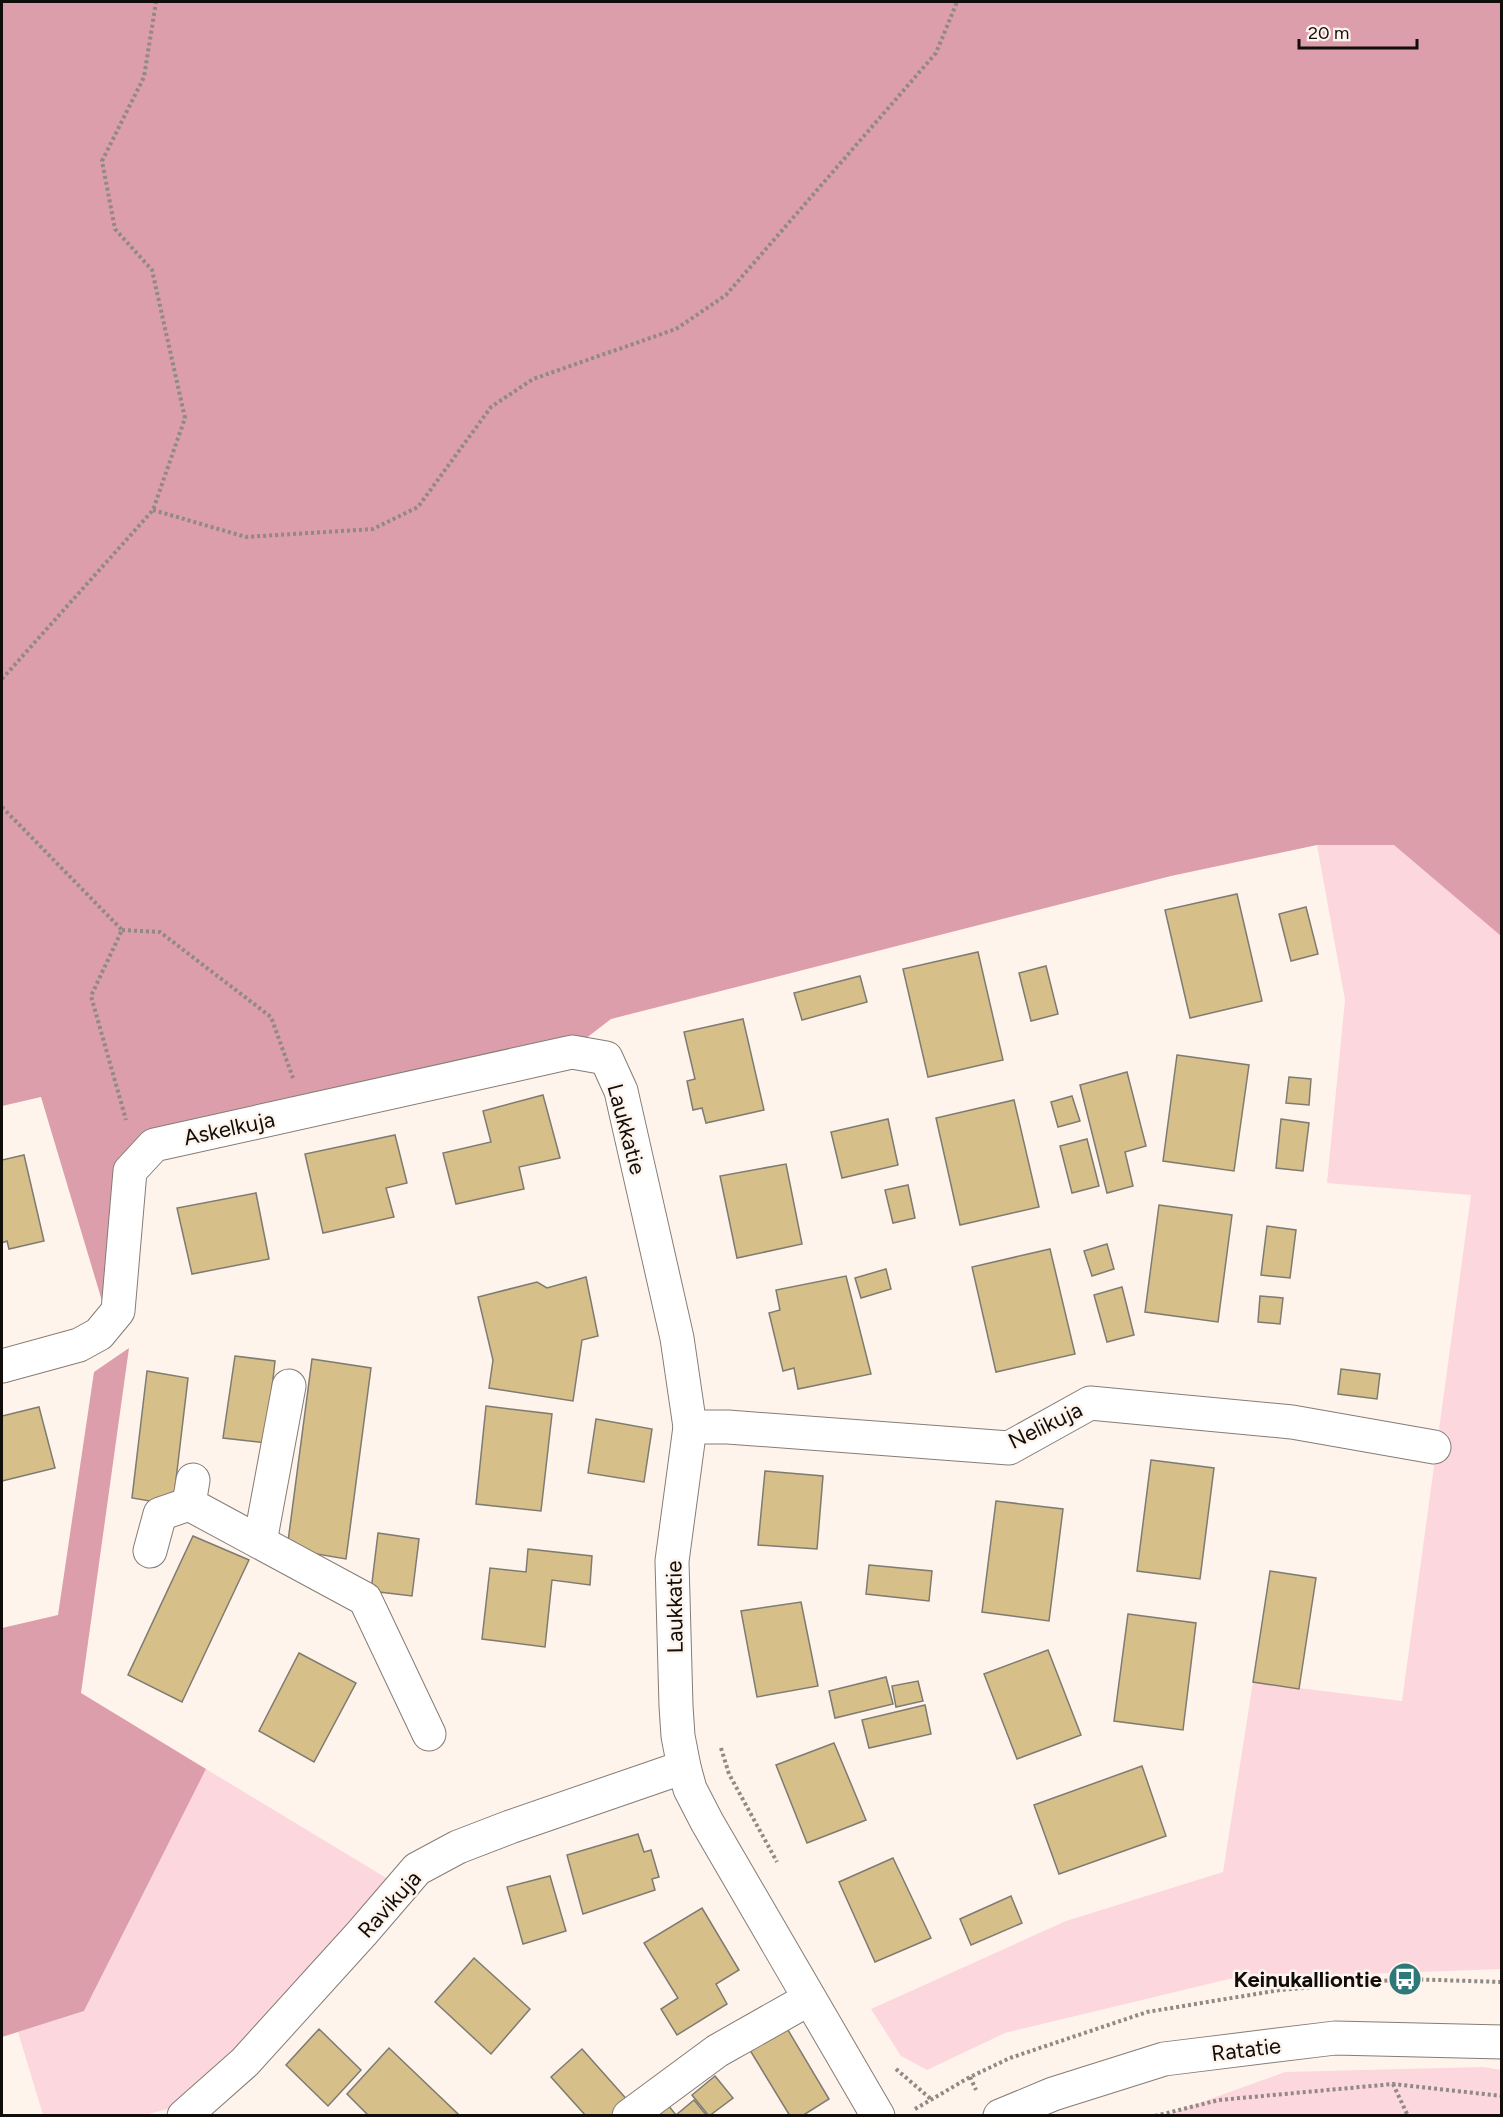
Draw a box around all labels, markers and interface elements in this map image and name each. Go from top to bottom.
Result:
scale bar [1299,12,1418,50]
text: 20 m [1308,22,1349,44]
street label: Laukkatie [601,1081,652,1177]
street label: Askelkuja [181,1106,277,1151]
street label: Nelikuja [1004,1396,1087,1455]
street label: Laukkatie [660,1560,689,1654]
street label: Ravikuja [352,1865,427,1944]
bus stop icon: Keinukalliontie [1387,1961,1423,1997]
place label: Keinukalliontie [1233,1966,1382,1993]
street label: Ratatie [1210,2032,1282,2067]

